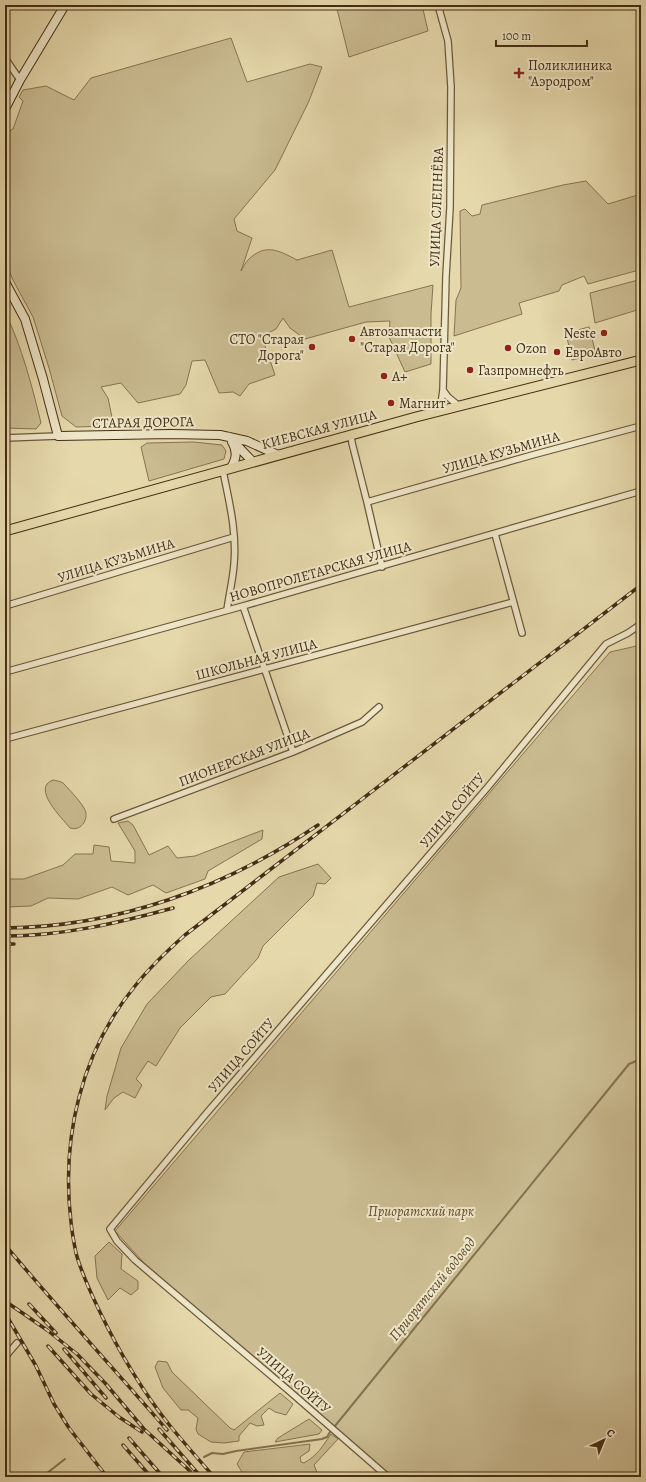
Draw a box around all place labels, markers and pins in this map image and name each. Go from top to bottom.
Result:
place label: Поликлиника "Аэродром" [528,56,613,91]
marker: Поликлиника "Аэродром" [513,67,525,79]
place label: Автозапчасти "Старая Дорога" [359,322,455,357]
place label: Neste [563,324,596,343]
marker: Neste [599,328,609,338]
place label: СТО "Старая Дорога" [229,330,304,365]
marker: Автозапчасти "Старая Дорога" [347,334,357,344]
place label: Ozon [516,339,547,358]
marker: СТО "Старая Дорога" [307,342,317,352]
marker: Ozon [503,343,513,353]
place label: ЕвроАвто [565,343,622,362]
marker: ЕвроАвто [552,347,562,357]
place label: Газпромнефть [478,361,564,380]
marker: Газпромнефть [465,365,475,375]
place label: А+ [391,367,407,386]
marker: А+ [379,371,389,381]
place label: Магнит [399,394,446,413]
marker: Магнит [386,398,396,408]

